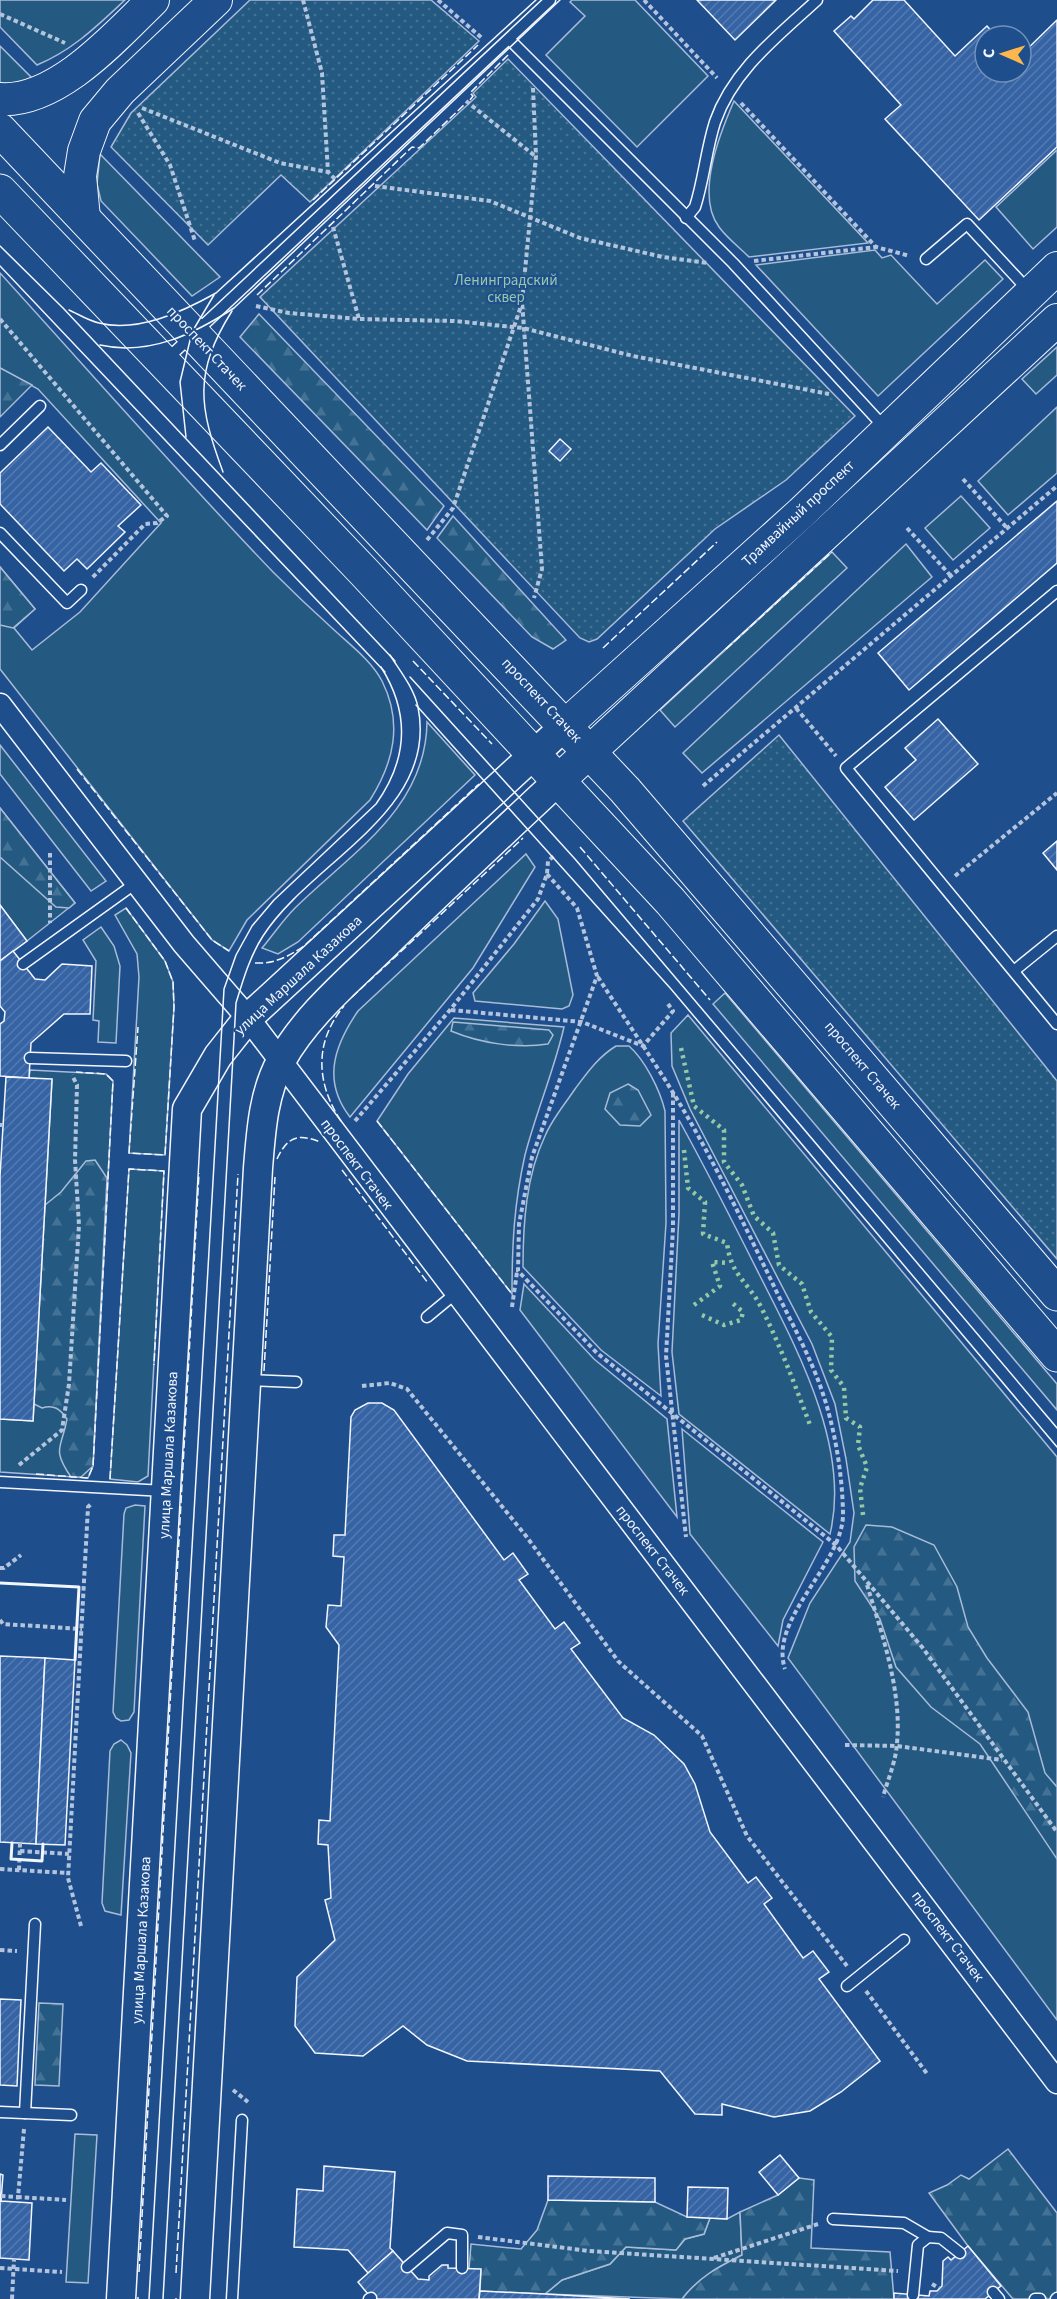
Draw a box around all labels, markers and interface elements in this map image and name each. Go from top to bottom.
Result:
north arrow [973,24,1033,84]
text: С [978,48,1000,58]
park label: Ленинградский сквер [454,270,558,308]
street label: проспект Стачек [162,301,252,396]
street label: Трамвайный проспект [737,455,860,571]
street label: проспект Стачек [497,653,587,748]
street label: улица Маршала Казакова [230,911,367,1040]
street label: проспект Стачек [819,1017,906,1114]
street label: проспект Стачек [315,1114,398,1215]
street label: улица Маршала Казакова [154,1371,183,1539]
street label: проспект Стачек [611,1501,695,1600]
street label: улица Маршала Казакова [127,1856,156,2024]
street label: проспект Стачек [906,1886,989,1987]

